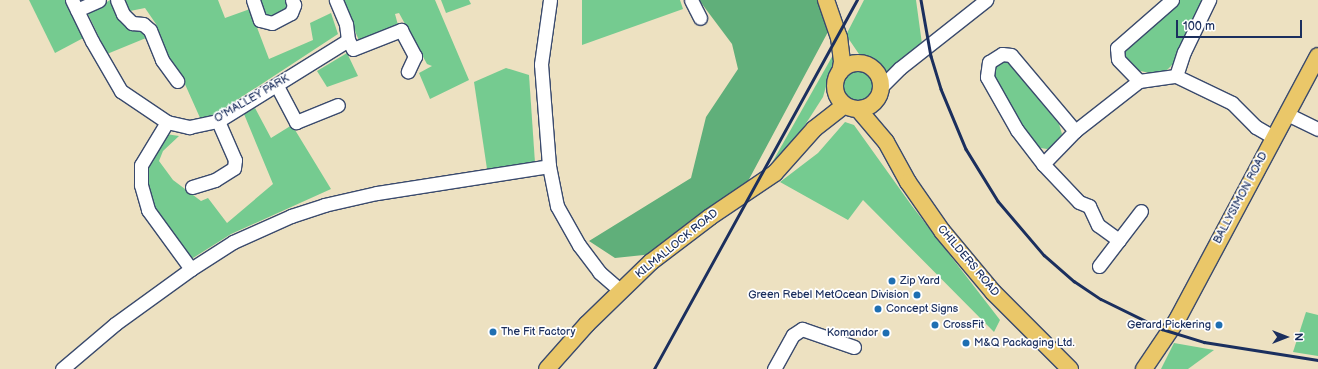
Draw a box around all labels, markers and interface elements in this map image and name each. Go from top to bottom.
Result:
scale bar [1178,12,1304,38]
text: 100 m [1183,19,1215,34]
street label: O'MALLEY PARK [212,72,292,126]
street label: BALLYSIMON ROAD [1211,150,1271,246]
street label: KILMALLOCK ROAD [633,207,721,281]
street label: CHILDERS ROAD [934,223,1002,299]
place label: Zip Yard [900,274,940,288]
marker: Zip Yard [887,276,897,286]
place label: Green Rebel MetOcean Division [748,288,909,302]
marker: Green Rebel MetOcean Division [912,290,922,300]
place label: Concept Signs [886,302,958,316]
marker: Concept Signs [873,304,883,314]
north arrow [1266,317,1306,357]
place label: CrossFit [943,318,984,332]
place label: Gerard Pickering [1127,318,1211,332]
marker: CrossFit [930,320,940,330]
marker: Gerard Pickering [1214,320,1224,330]
place label: The Fit Factory [501,325,575,339]
place label: Komandor [827,326,878,340]
marker: The Fit Factory [488,327,498,337]
marker: Komandor [881,328,891,338]
text: N [1292,333,1305,341]
place label: M&Q Packaging Ltd. [974,336,1075,350]
marker: M&Q Packaging Ltd. [961,338,971,348]

